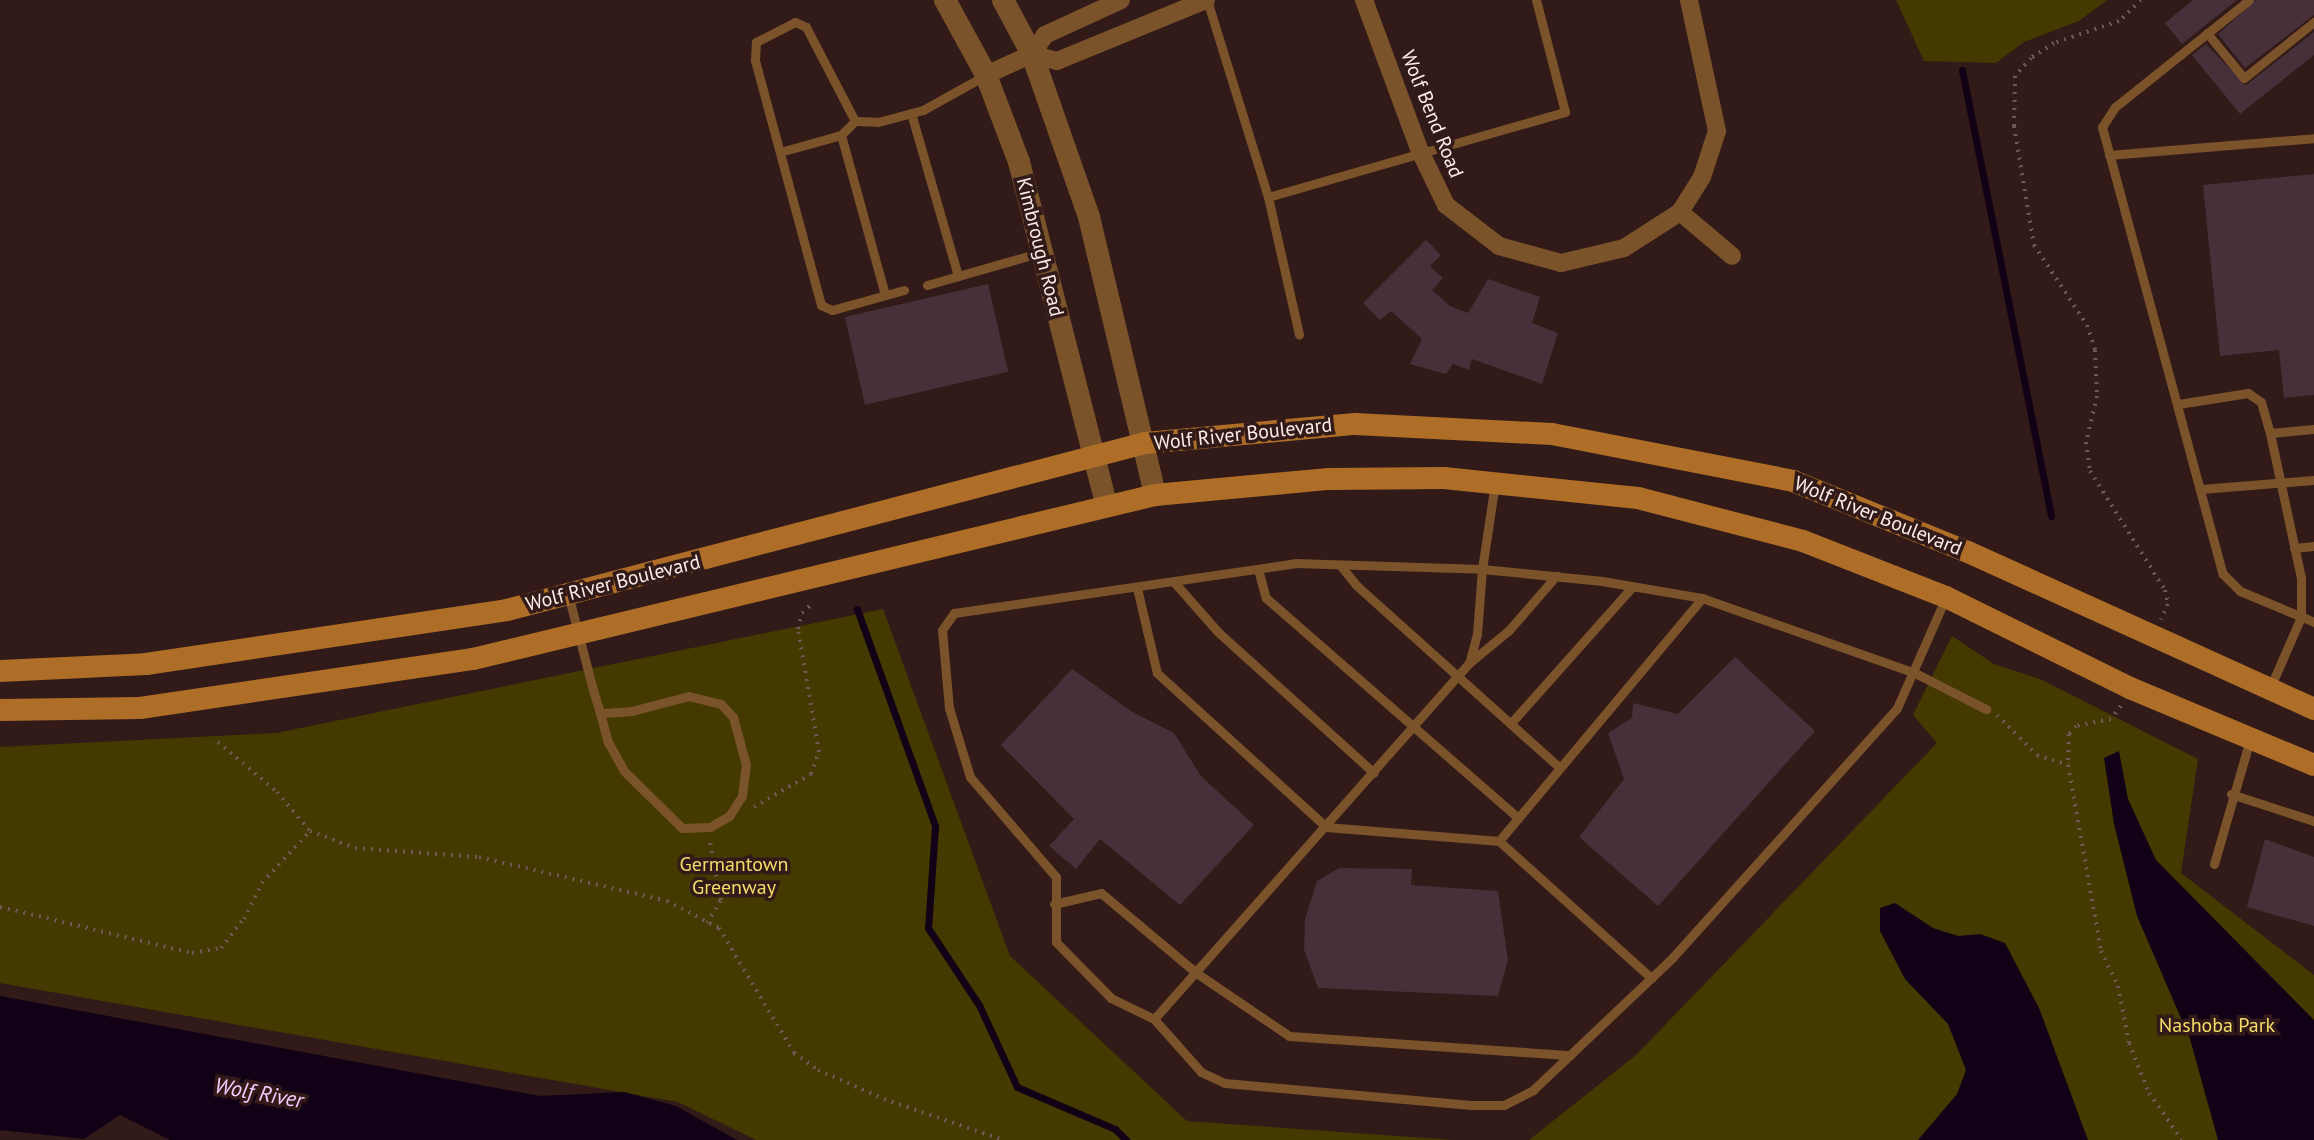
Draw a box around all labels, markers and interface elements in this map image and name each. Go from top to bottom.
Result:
street label: Wolf Bend Road [1396,47,1468,181]
street label: Kimbrough Road [1011,175,1069,319]
street label: Wolf River Boulevard [1153,413,1333,455]
street label: Wolf River Boulevard [1791,471,1965,561]
street label: Wolf River Boulevard [523,550,703,616]
park label: Germantown Greenway [680,853,788,900]
park label: Nashoba Park [2159,1013,2275,1037]
water label: Wolf River [212,1072,306,1114]

